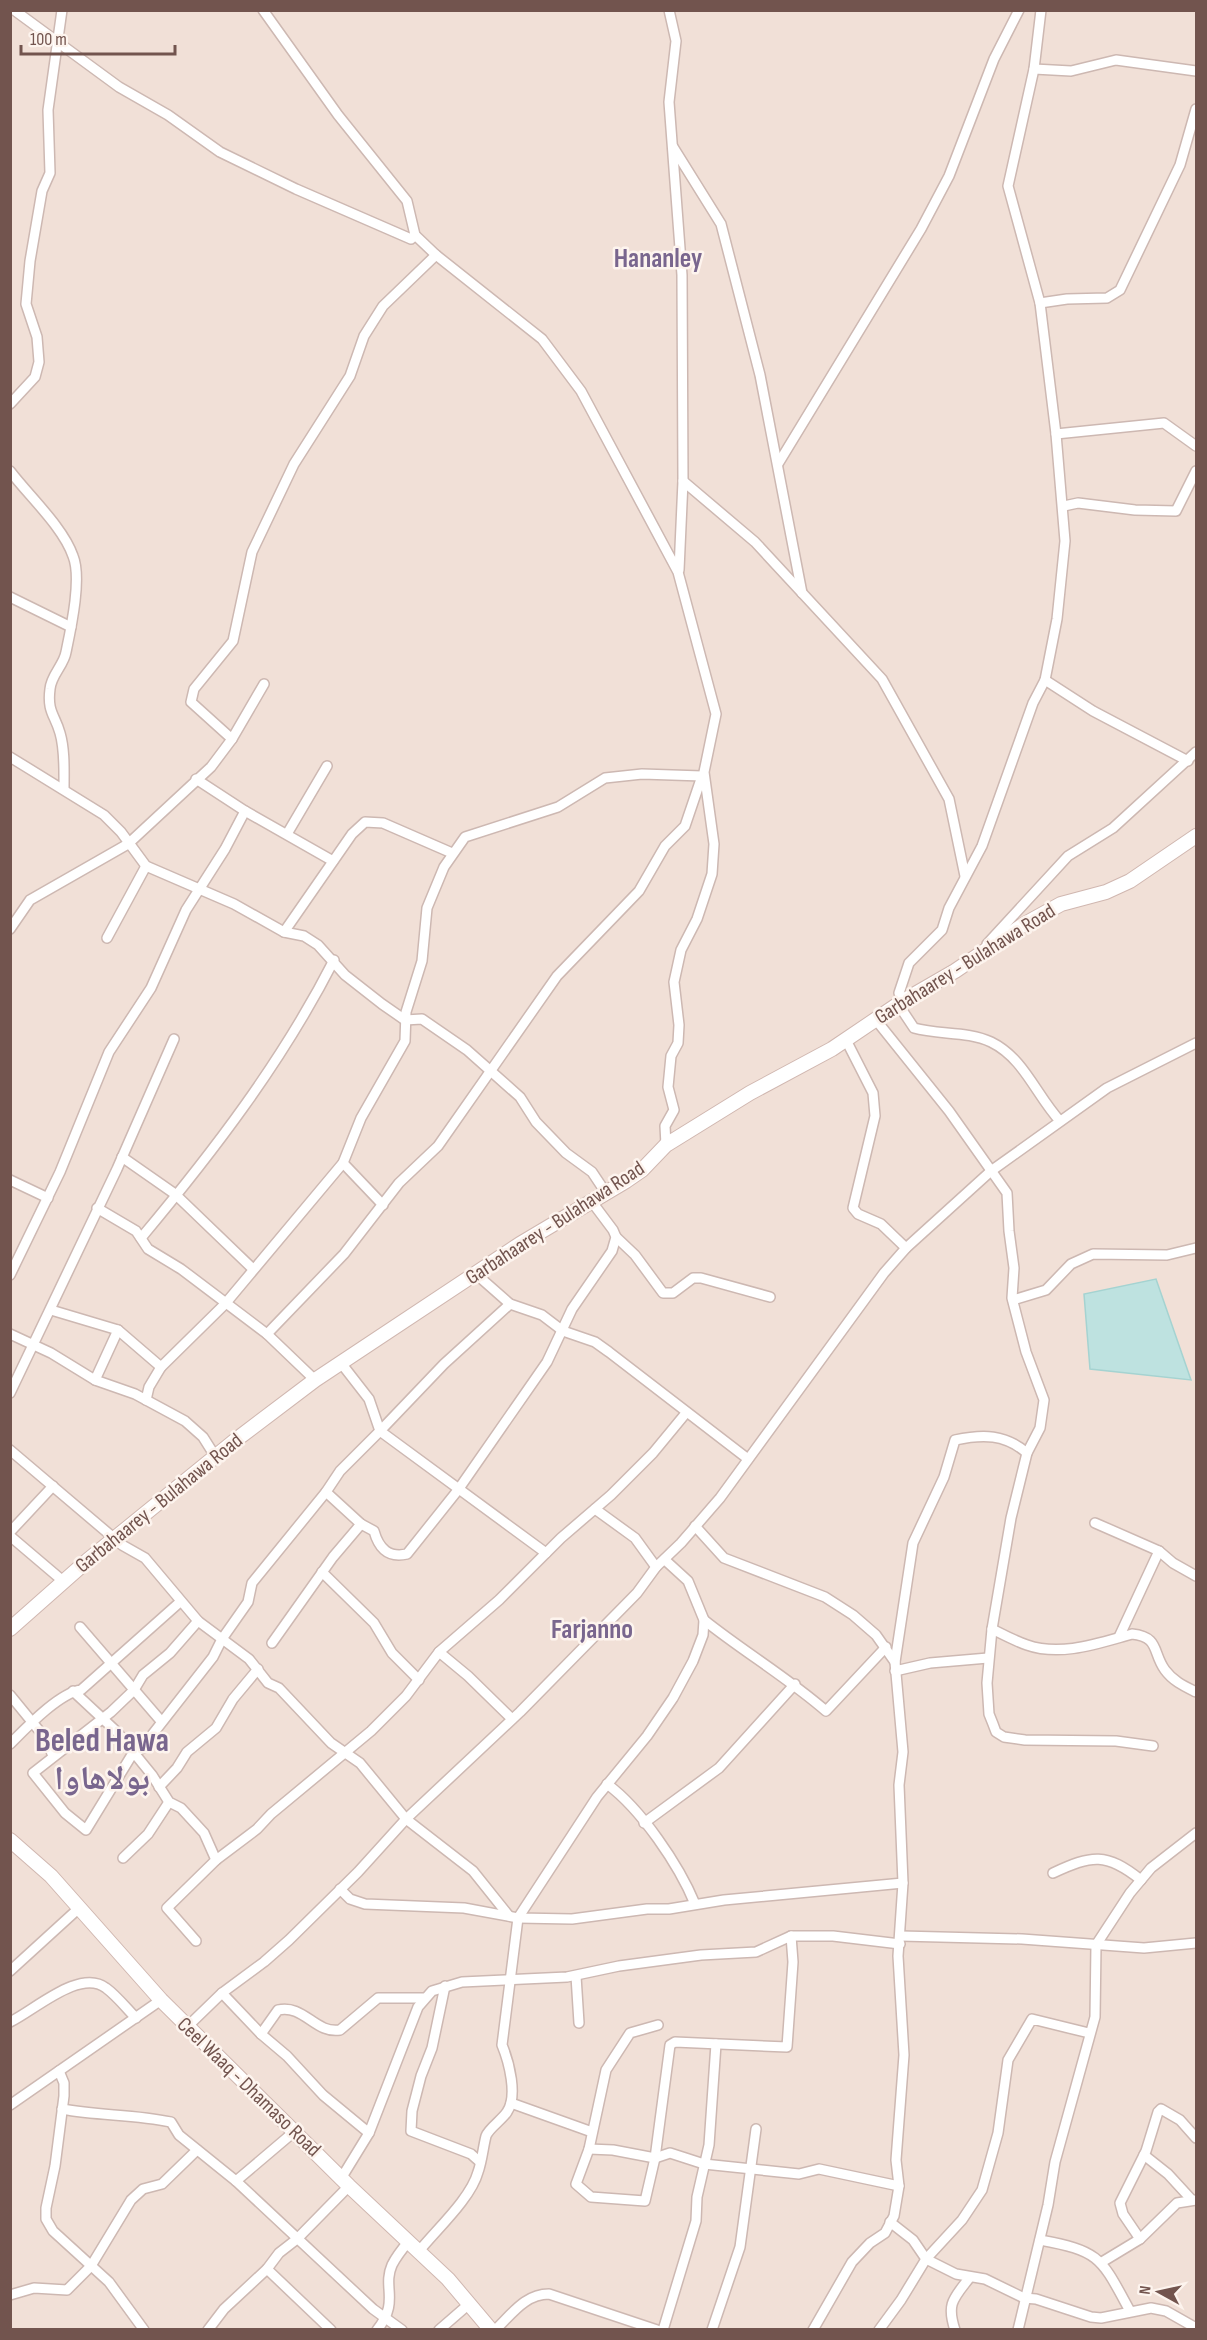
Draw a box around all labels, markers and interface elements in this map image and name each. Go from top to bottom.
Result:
scale bar [21,18,176,56]
text: 100 m [30,29,67,50]
district label: Hananley [614,243,702,275]
street label: Garbahaarey - Bulahawa Road [870,898,1060,1030]
street label: Garbahaarey - Bulahawa Road [461,1156,649,1290]
street label: Garbahaarey - Bulahawa Road [70,1428,248,1578]
district label: Farjanno [551,1614,633,1646]
district label: Beled Hawa بولاهاوا [35,1721,169,1799]
street label: Ceel Waaq - Dhamaso Road [172,2012,326,2162]
north arrow [1129,2262,1189,2322]
text: N [1136,2285,1156,2296]

